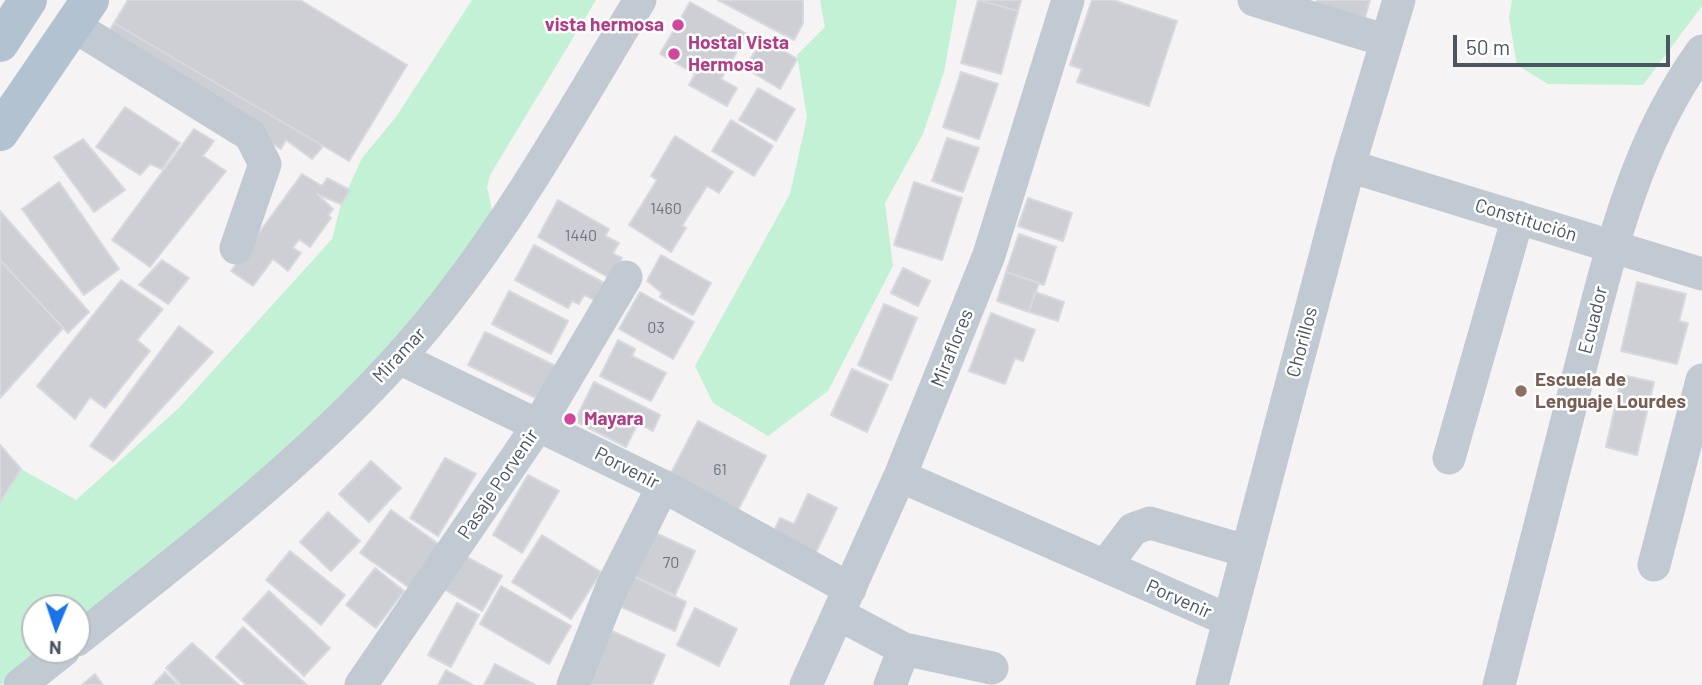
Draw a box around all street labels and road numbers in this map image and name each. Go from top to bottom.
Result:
street label: Constitución [1472,194,1580,246]
street label: Ecuador [1574,284,1612,356]
street label: Chorillos [1282,304,1322,380]
street label: Miraflores [926,306,978,390]
street label: Miramar [368,323,430,387]
street label: Pasaje Porvenir [453,425,543,543]
street label: Porvenir [591,442,663,494]
street label: Porvenir [1143,574,1215,624]

